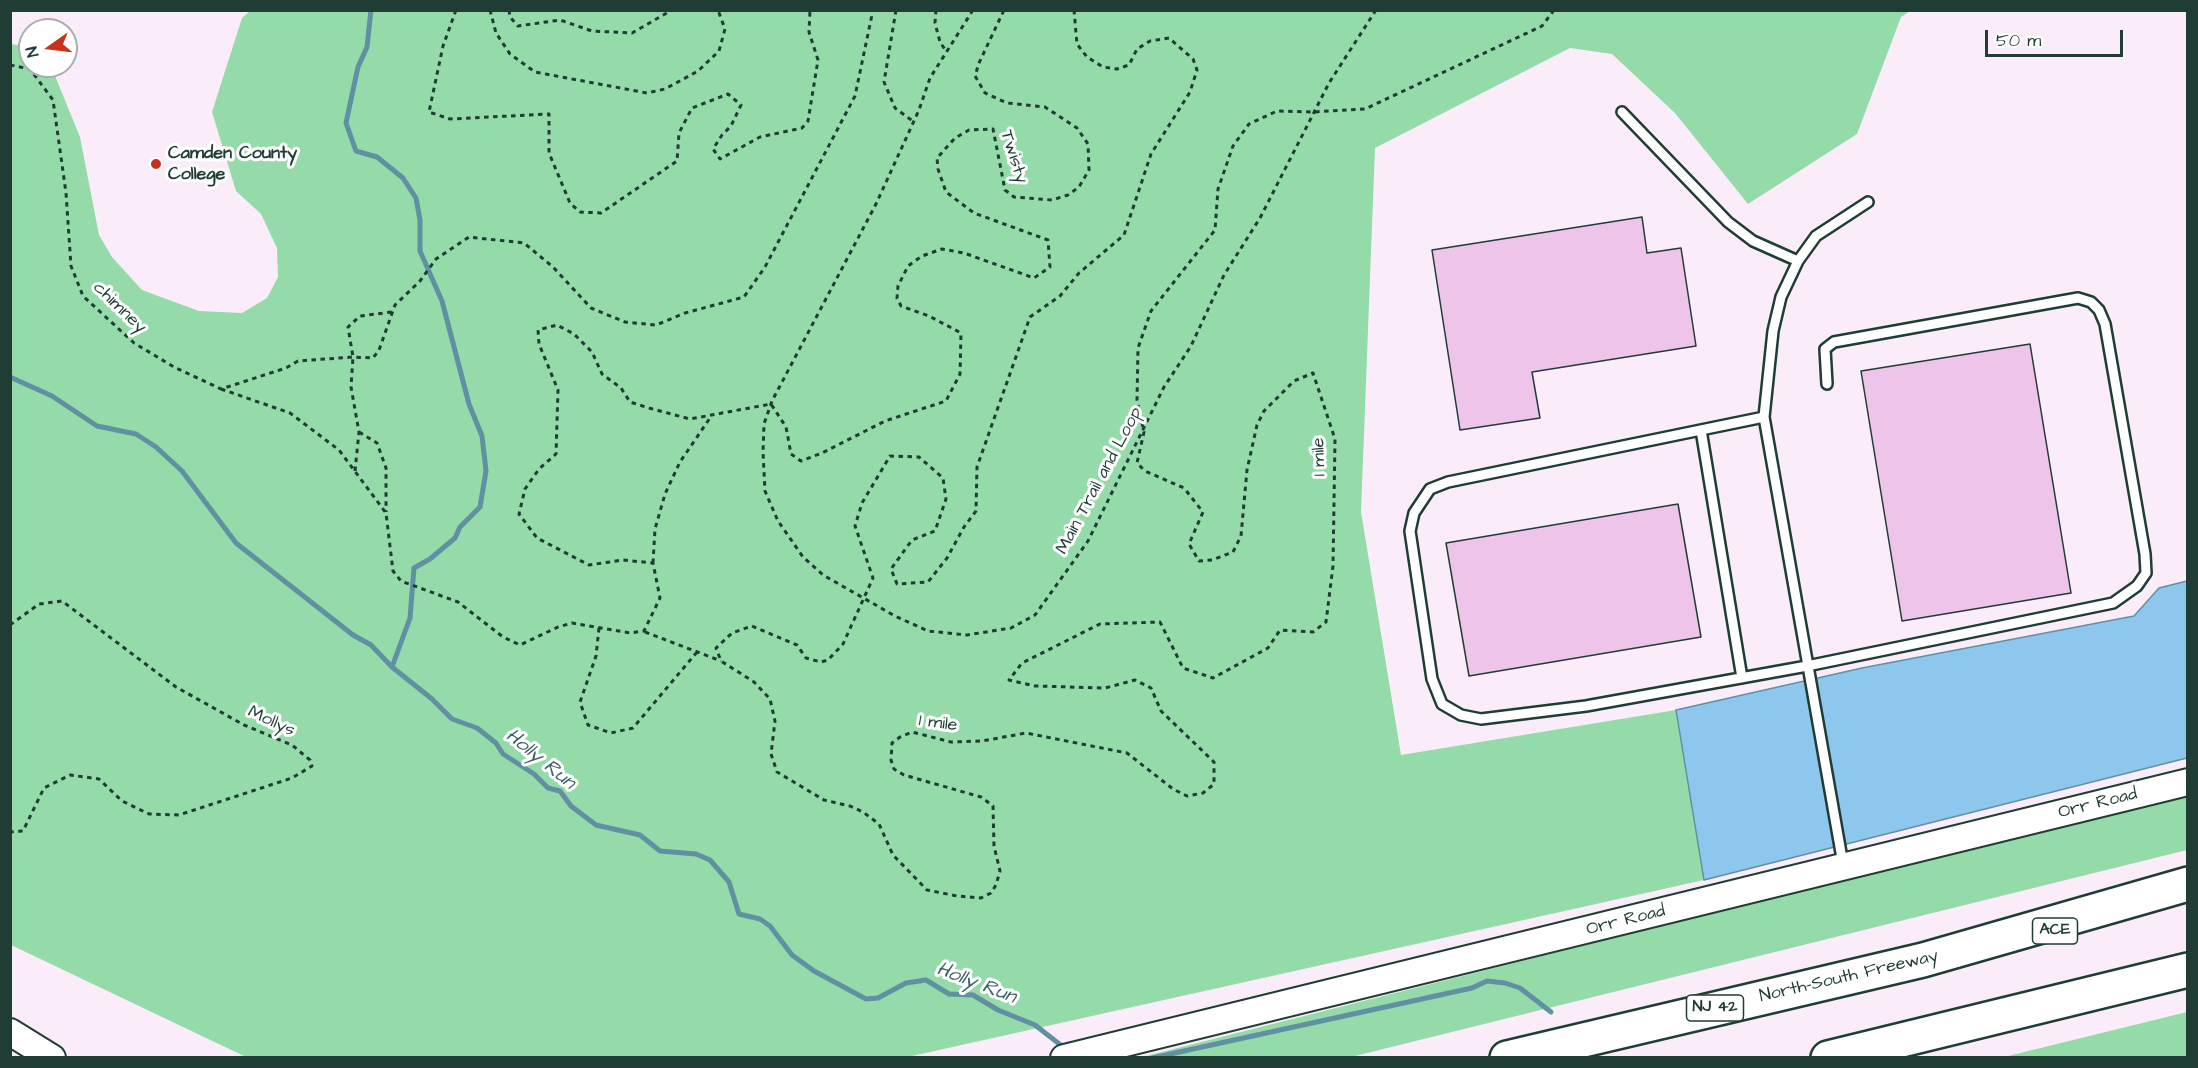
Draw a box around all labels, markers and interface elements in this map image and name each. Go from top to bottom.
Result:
north arrow [18,18,78,78]
scale bar [1988,18,2126,56]
text: 50 m [1996,28,2041,53]
text: N [21,44,44,59]
street label: Twisty [994,128,1032,186]
place label: Camden County College [168,143,297,186]
marker: Camden County College [149,157,163,171]
street label: chimney [88,277,150,339]
street label: Main Trail and Loop [1052,404,1148,558]
street label: 1 mile [1309,437,1331,477]
street label: Mollys [244,702,298,742]
street label: 1 mile [917,711,959,737]
water label: Holly Run [500,725,580,795]
street label: Orr Road [2056,784,2140,824]
street label: Orr Road [1584,901,1668,941]
road number: ACE [2032,918,2078,944]
street label: North-South Freeway [1758,946,1940,1008]
water label: Holly Run [933,958,1019,1010]
road number: NJ 42 [1686,995,1744,1021]

